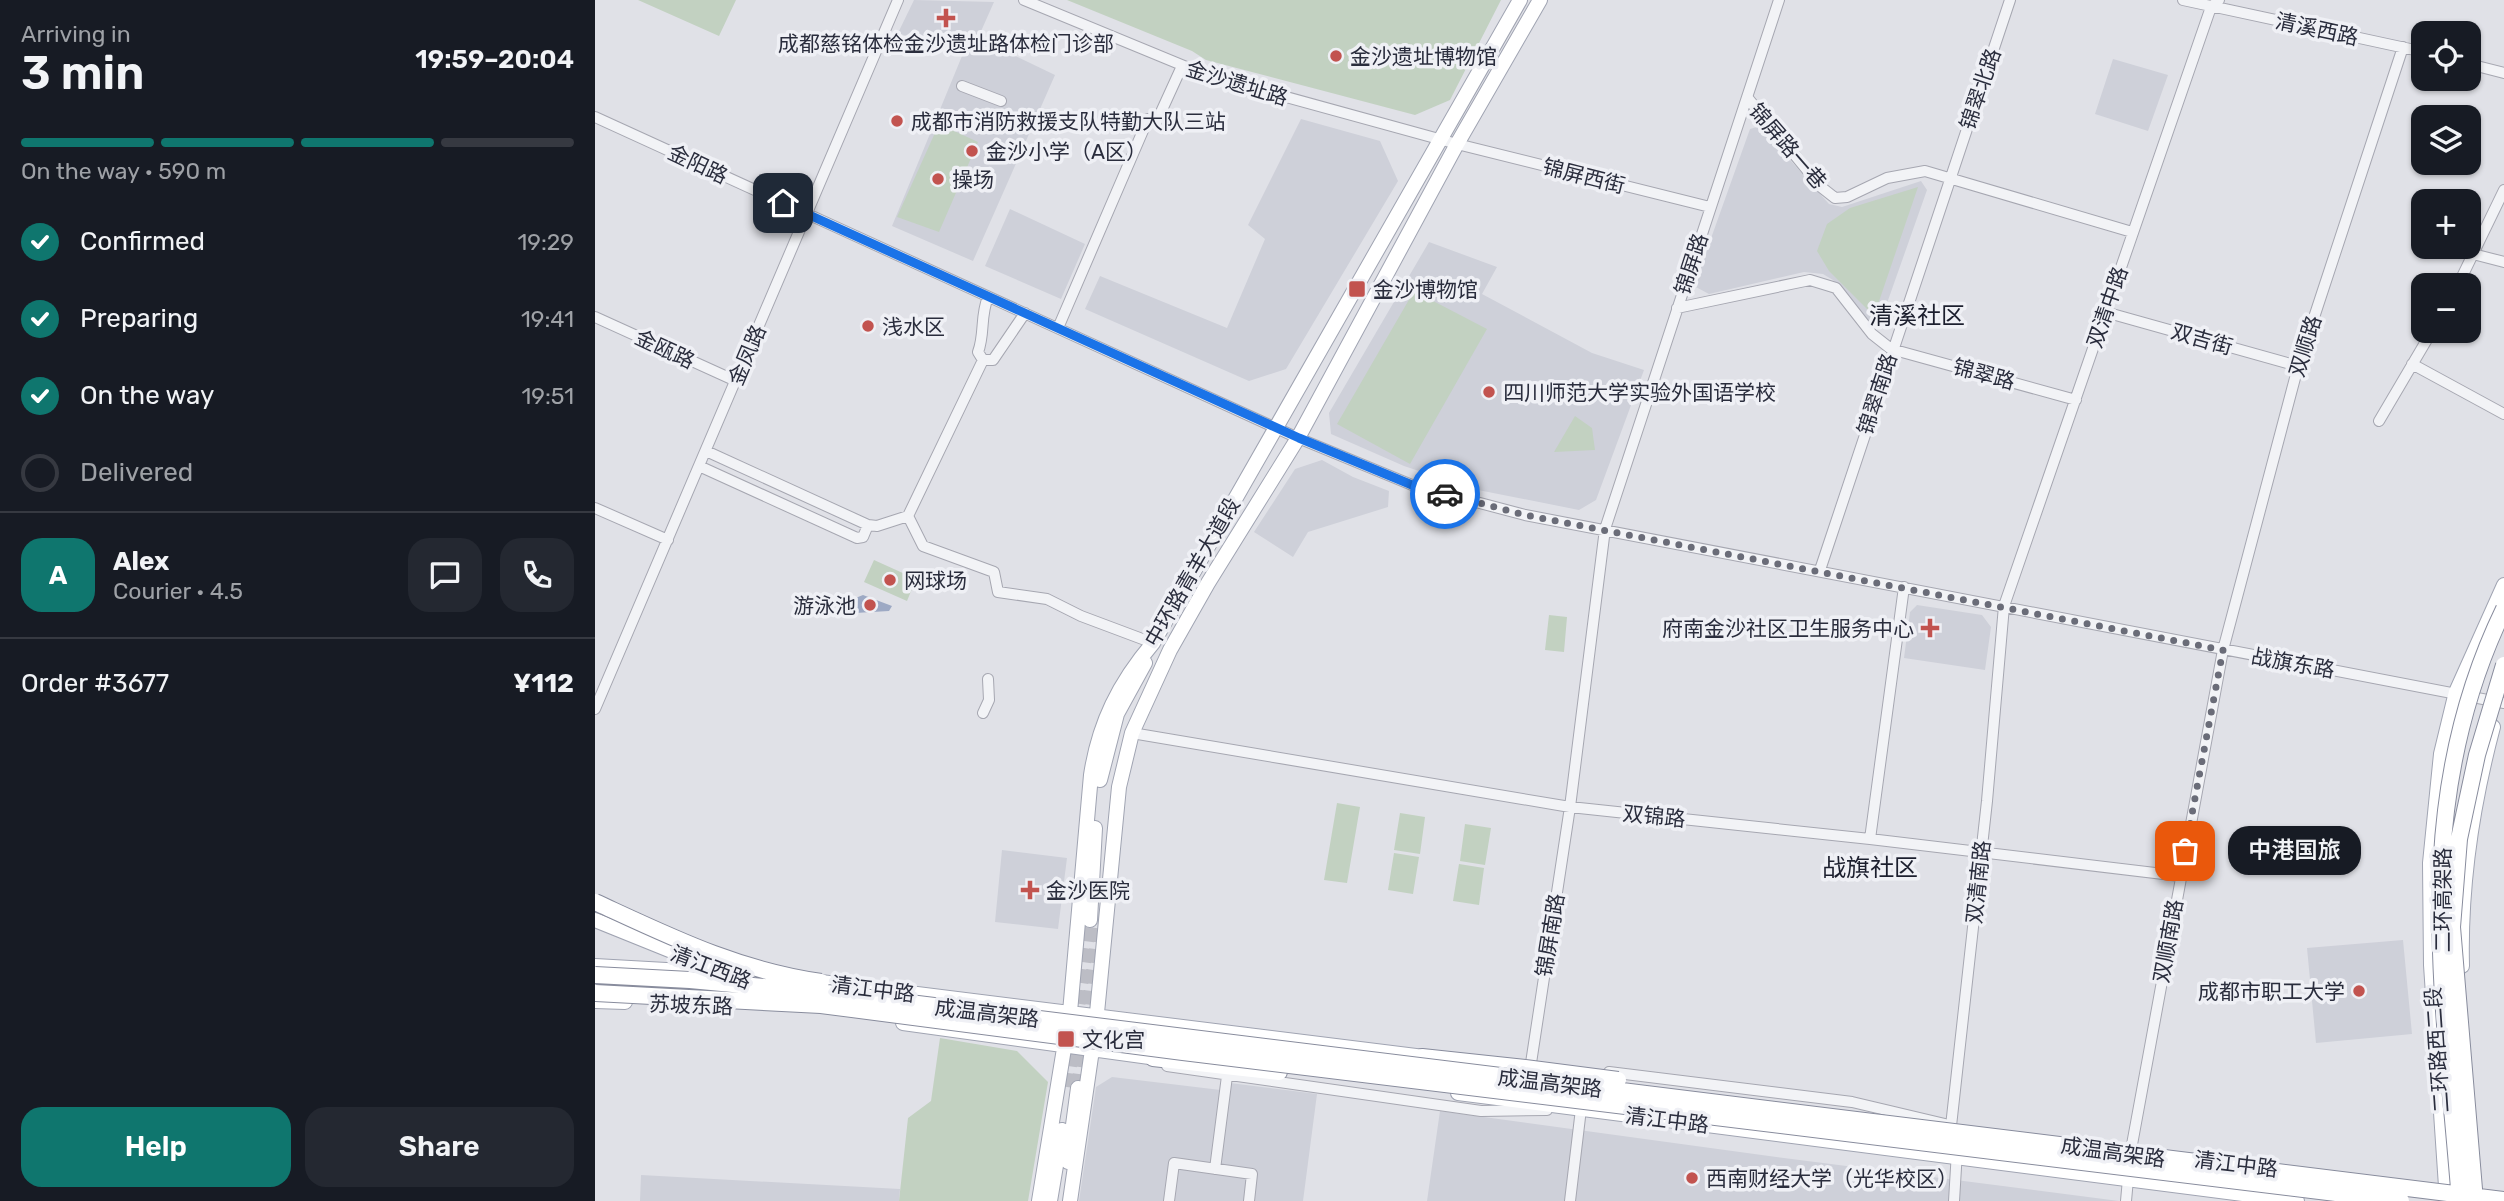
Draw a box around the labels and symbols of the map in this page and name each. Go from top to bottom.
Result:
marker: 成都慈铭体检金沙遗址路体检门诊部 [936,8,956,28]
street label: 清溪西路 [2273,8,2361,50]
place label: 成都慈铭体检金沙遗址路体检门诊部 [778,31,1114,56]
place label: 金沙遗址博物馆 [1350,44,1497,69]
street label: 锦翠北路 [1955,45,2005,133]
marker: 金沙遗址博物馆 [1328,48,1344,64]
street label: 金沙遗址路 [1183,56,1291,110]
street label: 锦屏路一巷 [1744,98,1832,194]
place label: 成都市消防救援支队特勤大队三站 [911,109,1226,134]
marker: 成都市消防救援支队特勤大队三站 [889,113,905,129]
street label: 金阳路 [664,139,732,189]
place label: 金沙小学（A区） [986,139,1147,164]
marker: 金沙小学（A区） [964,143,980,159]
street label: 锦屏西街 [1540,154,1628,198]
place label: 操场 [952,167,994,192]
marker: 操场 [930,171,946,187]
pin [753,173,813,233]
street label: 锦屏路 [1669,230,1713,298]
street label: 双清中路 [2082,263,2132,351]
place label: 金沙博物馆 [1373,277,1478,302]
marker: 金沙博物馆 [1347,279,1367,299]
district label: 清溪社区 [1869,302,1965,330]
street label: 双顺路 [2284,312,2326,380]
place label: 浅水区 [882,314,945,339]
marker: 浅水区 [860,318,876,334]
street label: 双吉街 [2168,318,2236,360]
street label: 金凤路 [723,321,771,389]
street label: 金瓯路 [631,324,699,374]
street label: 锦翠南路 [1852,350,1902,438]
street label: 锦翠路 [1950,354,2018,394]
place label: 四川师范大学实验外国语学校 [1503,380,1776,405]
marker: 四川师范大学实验外国语学校 [1481,384,1497,400]
courier [1410,459,1480,529]
street label: 中环路青羊大道段 [1139,493,1245,651]
place label: 网球场 [904,568,967,593]
marker: 网球场 [882,572,898,588]
place label: 游泳池 [793,593,856,618]
marker: 游泳池 [862,597,878,613]
place label: 府南金沙社区卫生服务中心 [1662,616,1914,641]
marker: 府南金沙社区卫生服务中心 [1920,618,1940,638]
street label: 战旗东路 [2249,643,2337,683]
street label: 双锦路 [1621,800,1687,832]
pin [2155,821,2215,881]
callout: 中港国旅 [2227,826,2360,876]
street label: 双清南路 [1961,839,1995,925]
street label: 二环高架路 [2430,848,2455,953]
district label: 战旗社区 [1822,854,1918,882]
place label: 金沙医院 [1046,878,1130,903]
marker: 金沙医院 [1020,880,1040,900]
street label: 锦屏南路 [1531,892,1569,978]
street label: 双顺南路 [2148,897,2188,985]
street label: 清江西路 [667,940,755,994]
street label: 清江中路 [830,971,916,1007]
place label: 成都市职工大学 [2198,979,2345,1004]
marker: 成都市职工大学 [2351,983,2367,999]
street label: 二环路西二段 [2420,986,2454,1114]
street label: 苏坡东路 [649,991,733,1019]
street label: 成温高架路 [933,994,1041,1032]
place label: 文化宫 [1082,1027,1145,1052]
marker: 文化宫 [1056,1029,1076,1049]
street label: 成温高架路 [1496,1064,1604,1102]
street label: 清江中路 [1624,1102,1710,1138]
street label: 成温高架路 [2059,1132,2167,1172]
street label: 清江中路 [2193,1146,2279,1182]
place label: 西南财经大学（光华校区） [1706,1166,1958,1191]
marker: 西南财经大学（光华校区） [1684,1170,1700,1186]

